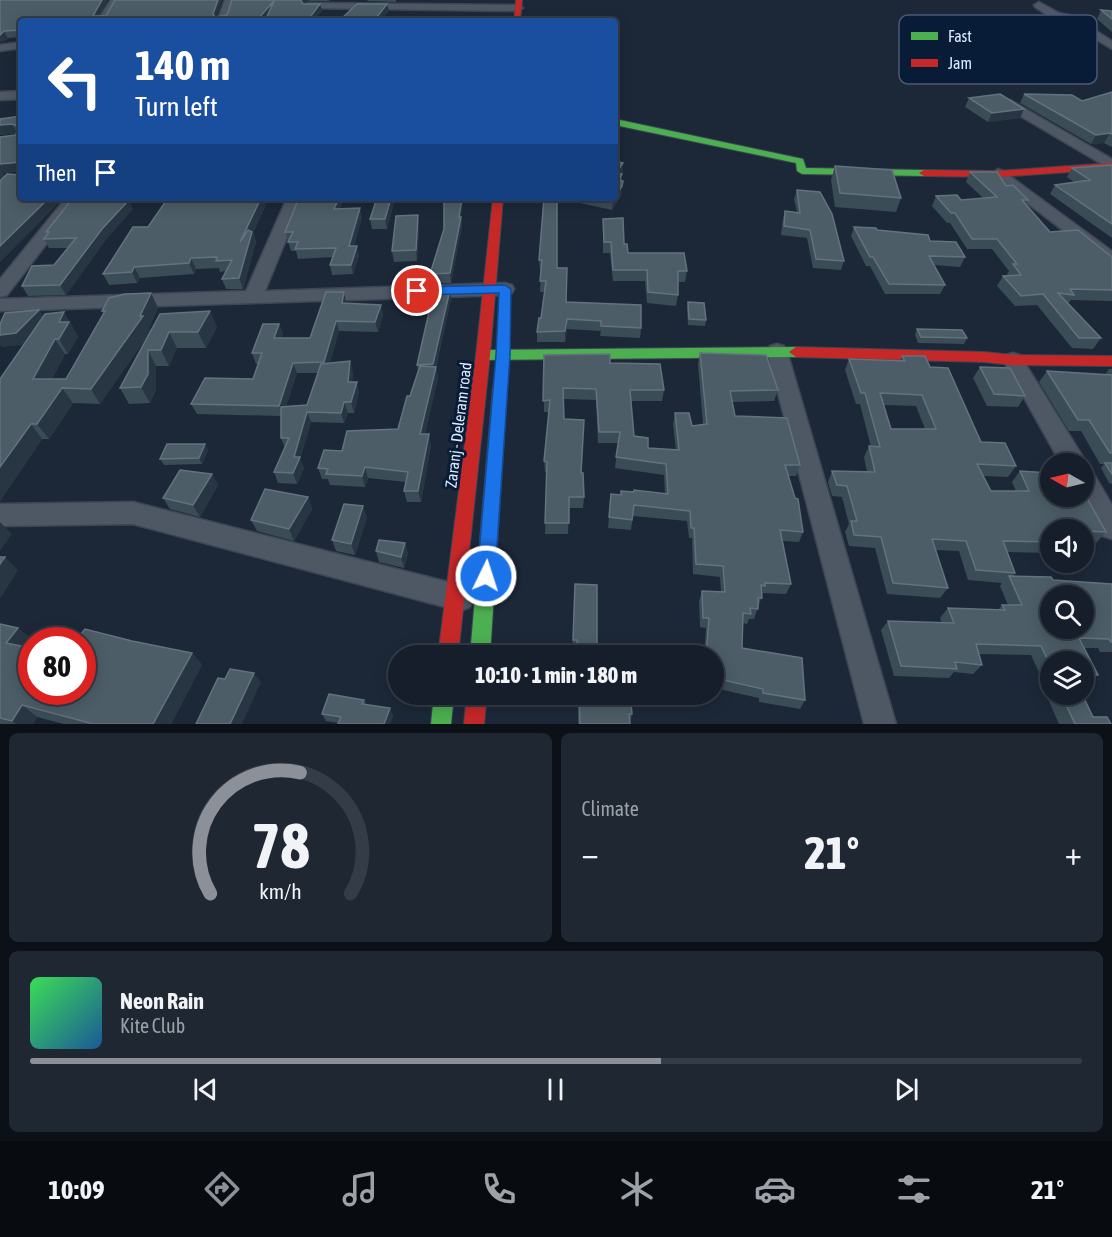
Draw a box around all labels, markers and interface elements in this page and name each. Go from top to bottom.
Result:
legend [899,15,1097,84]
text: Fast [948,27,972,45]
text: 140 m [135,41,230,89]
icon: left [36,42,114,120]
text: Jam [948,54,972,72]
text: Turn left [135,91,218,122]
icon: arrive [89,156,122,189]
text: Then [36,160,77,186]
pin [391,265,442,316]
icon: arrive [400,274,433,307]
street label: Zaranj - Deleram road [441,361,476,489]
north arrow [1040,453,1094,507]
map controls [1040,453,1094,705]
button: sound [1040,519,1094,573]
position arrow [454,544,518,608]
button: search [1040,585,1094,639]
speed limit sign: 80 [18,627,96,705]
button: layers [1040,651,1094,705]
text: 10:10 · 1 min · 180 m [475,662,637,688]
text: Climate [582,797,639,820]
text: 78 [251,810,310,881]
text: 21° [804,827,859,879]
text: − [582,834,599,872]
text: + [1065,834,1082,872]
text: km/h [259,880,302,905]
text: Neon Rain [120,988,204,1014]
text: Kite Club [120,1014,185,1037]
icon: previous [189,1073,222,1106]
icon: pause [539,1073,572,1106]
icon: next [890,1073,923,1106]
icon: directions [201,1168,243,1210]
icon: music [339,1168,381,1210]
icon: phone [478,1168,520,1210]
icon: climate [616,1168,658,1210]
icon: car [754,1168,796,1210]
icon: filters [893,1168,935,1210]
text: 10:09 [48,1174,105,1205]
text: 21° [1031,1174,1064,1205]

